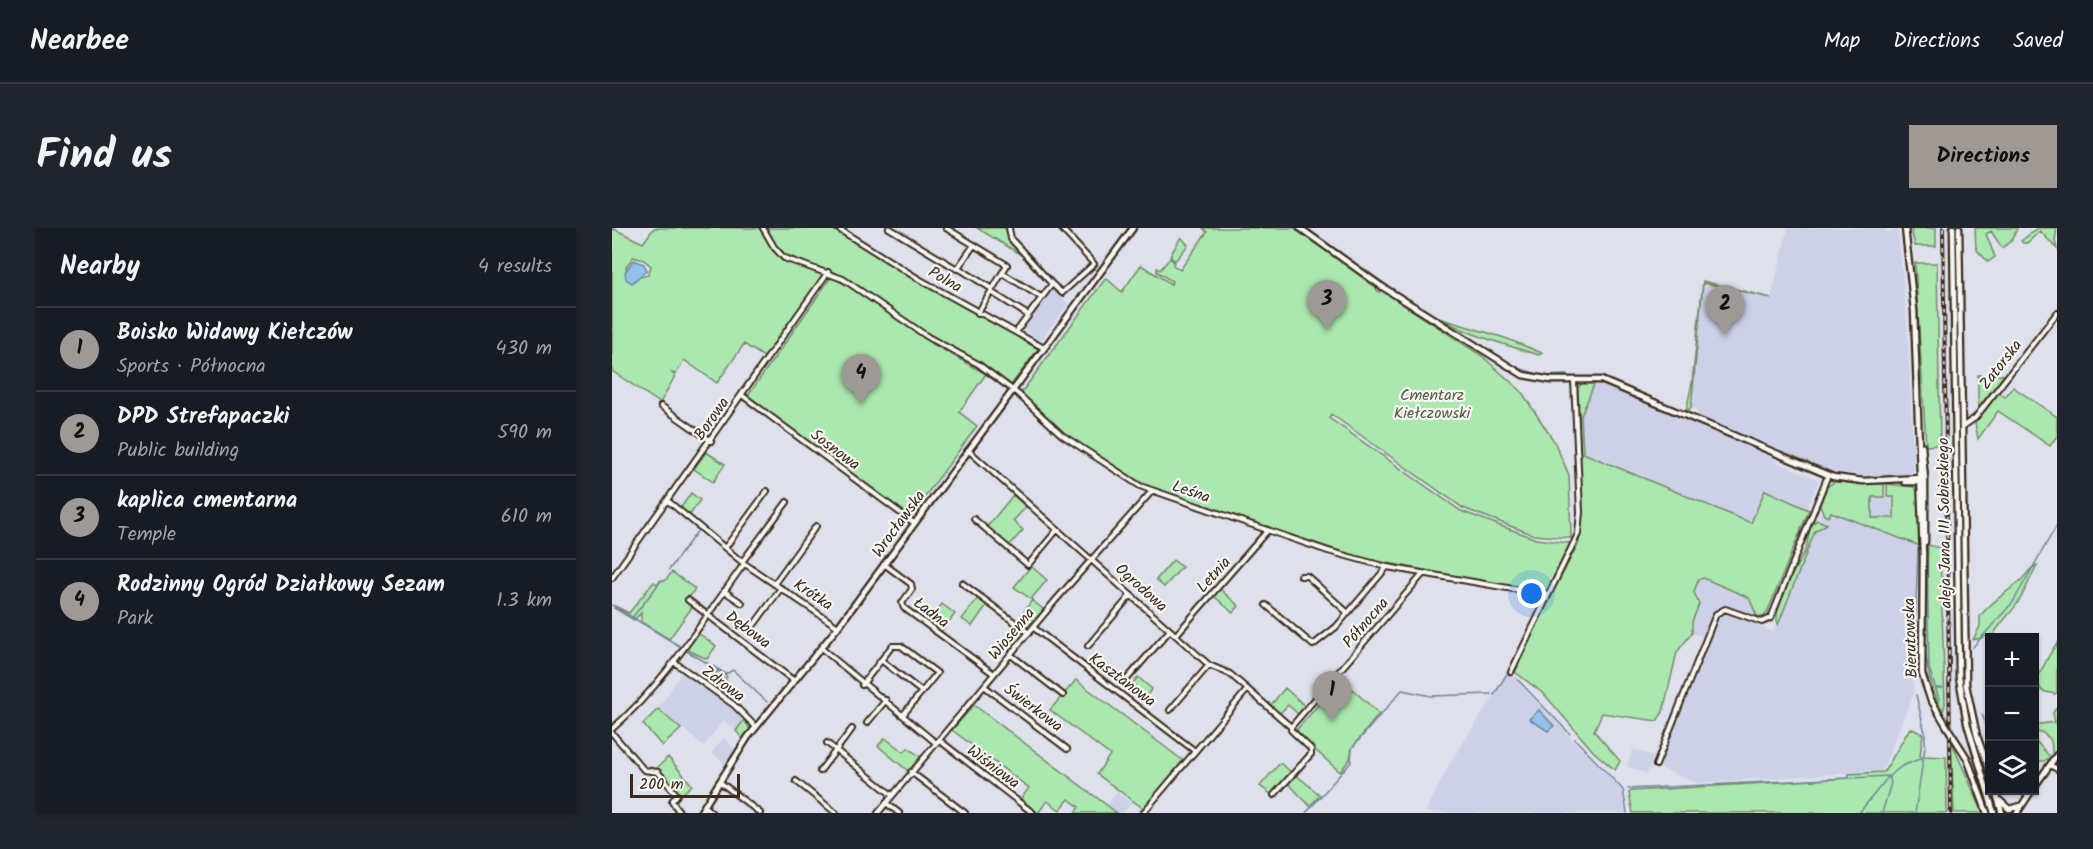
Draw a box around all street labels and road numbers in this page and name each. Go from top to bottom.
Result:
street label: Polna [923,260,967,300]
street label: Zatorska [1973,334,2029,396]
street label: Borowa [688,392,736,446]
street label: Sosnowa [805,423,865,477]
street label: aleja Jana III Sobieskiego [1931,437,1959,609]
street label: Leśna [1169,474,1213,510]
street label: Wrocławska [866,485,932,563]
street label: Letnia [1191,551,1237,599]
street label: Ogrodowa [1109,557,1173,619]
street label: Krótka [788,573,838,617]
street label: Ładna [908,591,954,635]
street label: Północna [1337,592,1395,654]
street label: Bierutowska [1897,597,1925,679]
street label: Wiosenna [982,602,1042,666]
street label: Dębowa [720,605,776,655]
street label: Kasztanowa [1083,646,1161,714]
street label: Zdrowa [696,659,750,709]
street label: Świerkowa [998,677,1068,739]
street label: Wiśniowa [961,739,1025,795]

